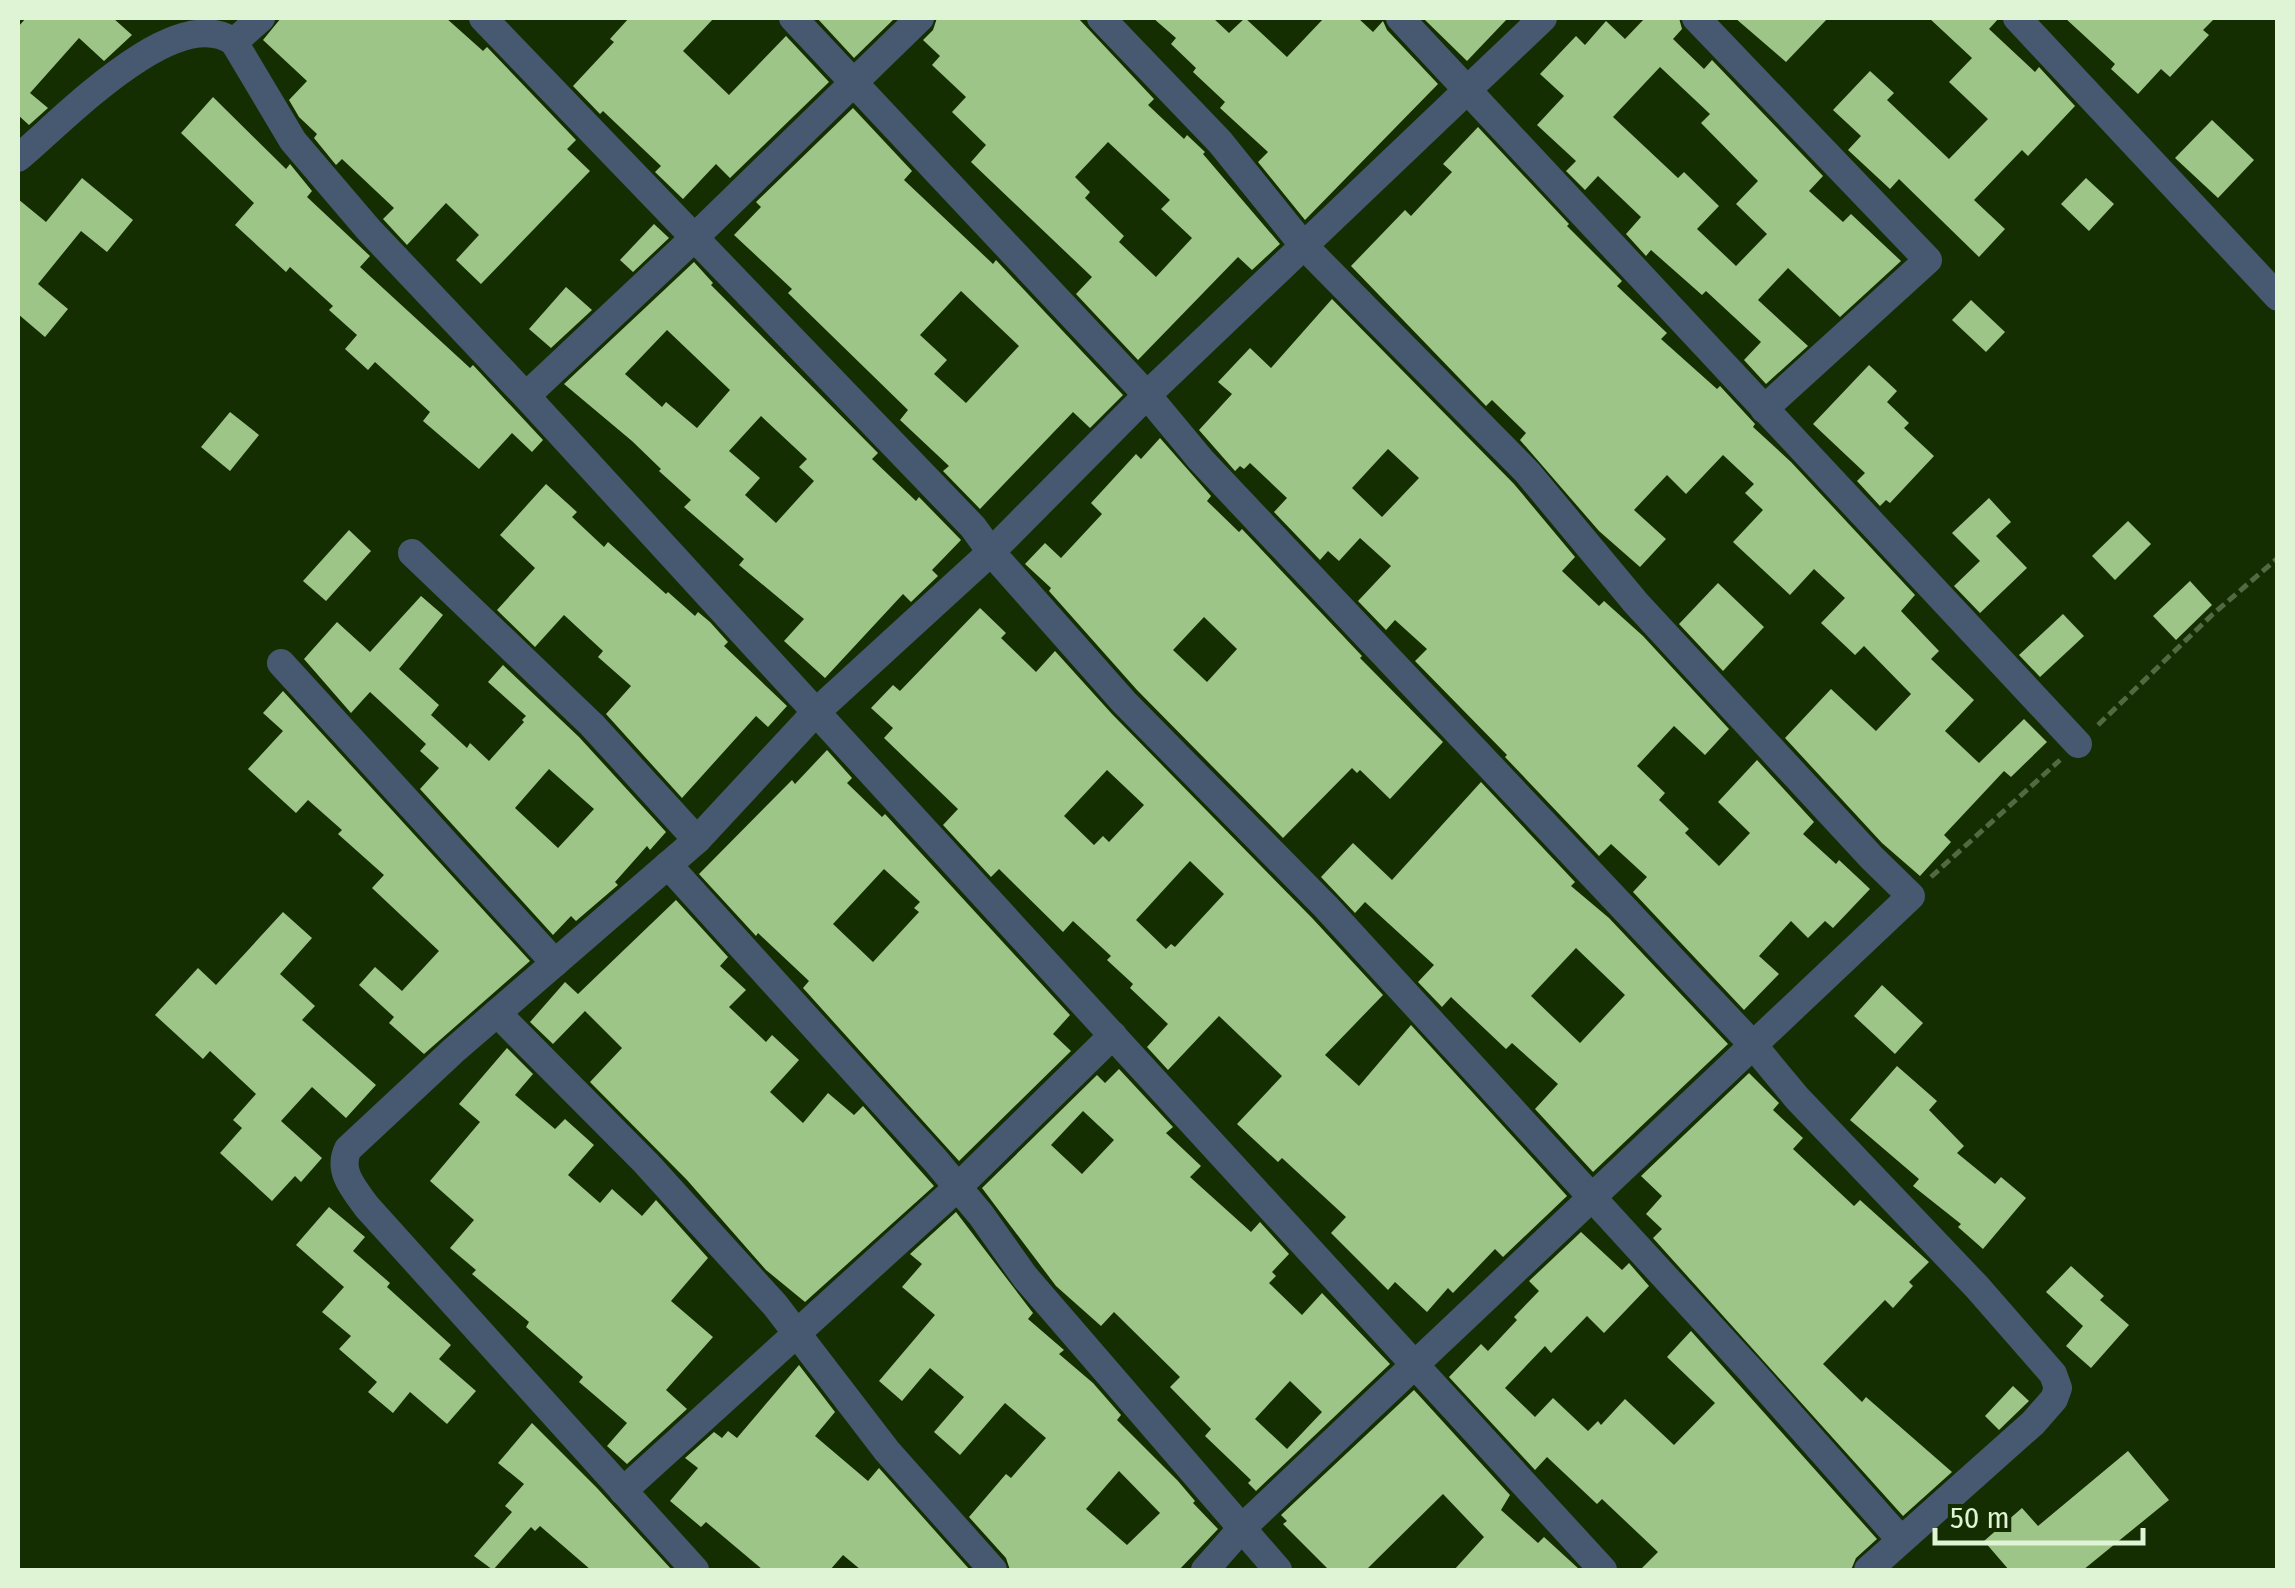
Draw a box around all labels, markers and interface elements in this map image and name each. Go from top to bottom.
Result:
scale bar [1935,1483,2142,1545]
text: 50 m [1950,1500,2010,1536]

